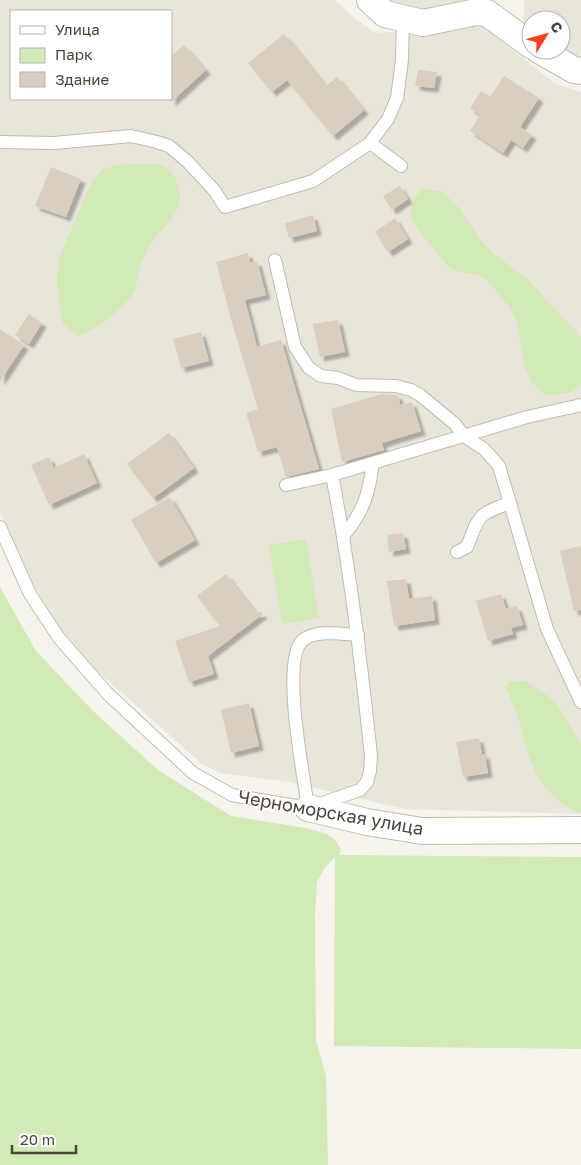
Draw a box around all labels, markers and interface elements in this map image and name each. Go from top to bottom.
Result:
legend [10,10,172,100]
north arrow [521,10,571,60]
text: С [547,18,567,36]
text: Улица [55,20,100,38]
text: Парк [55,45,93,63]
text: Здание [55,70,109,88]
street label: Черноморская улица [237,785,425,839]
scale bar [12,1122,76,1154]
text: 20 m [20,1130,55,1148]

